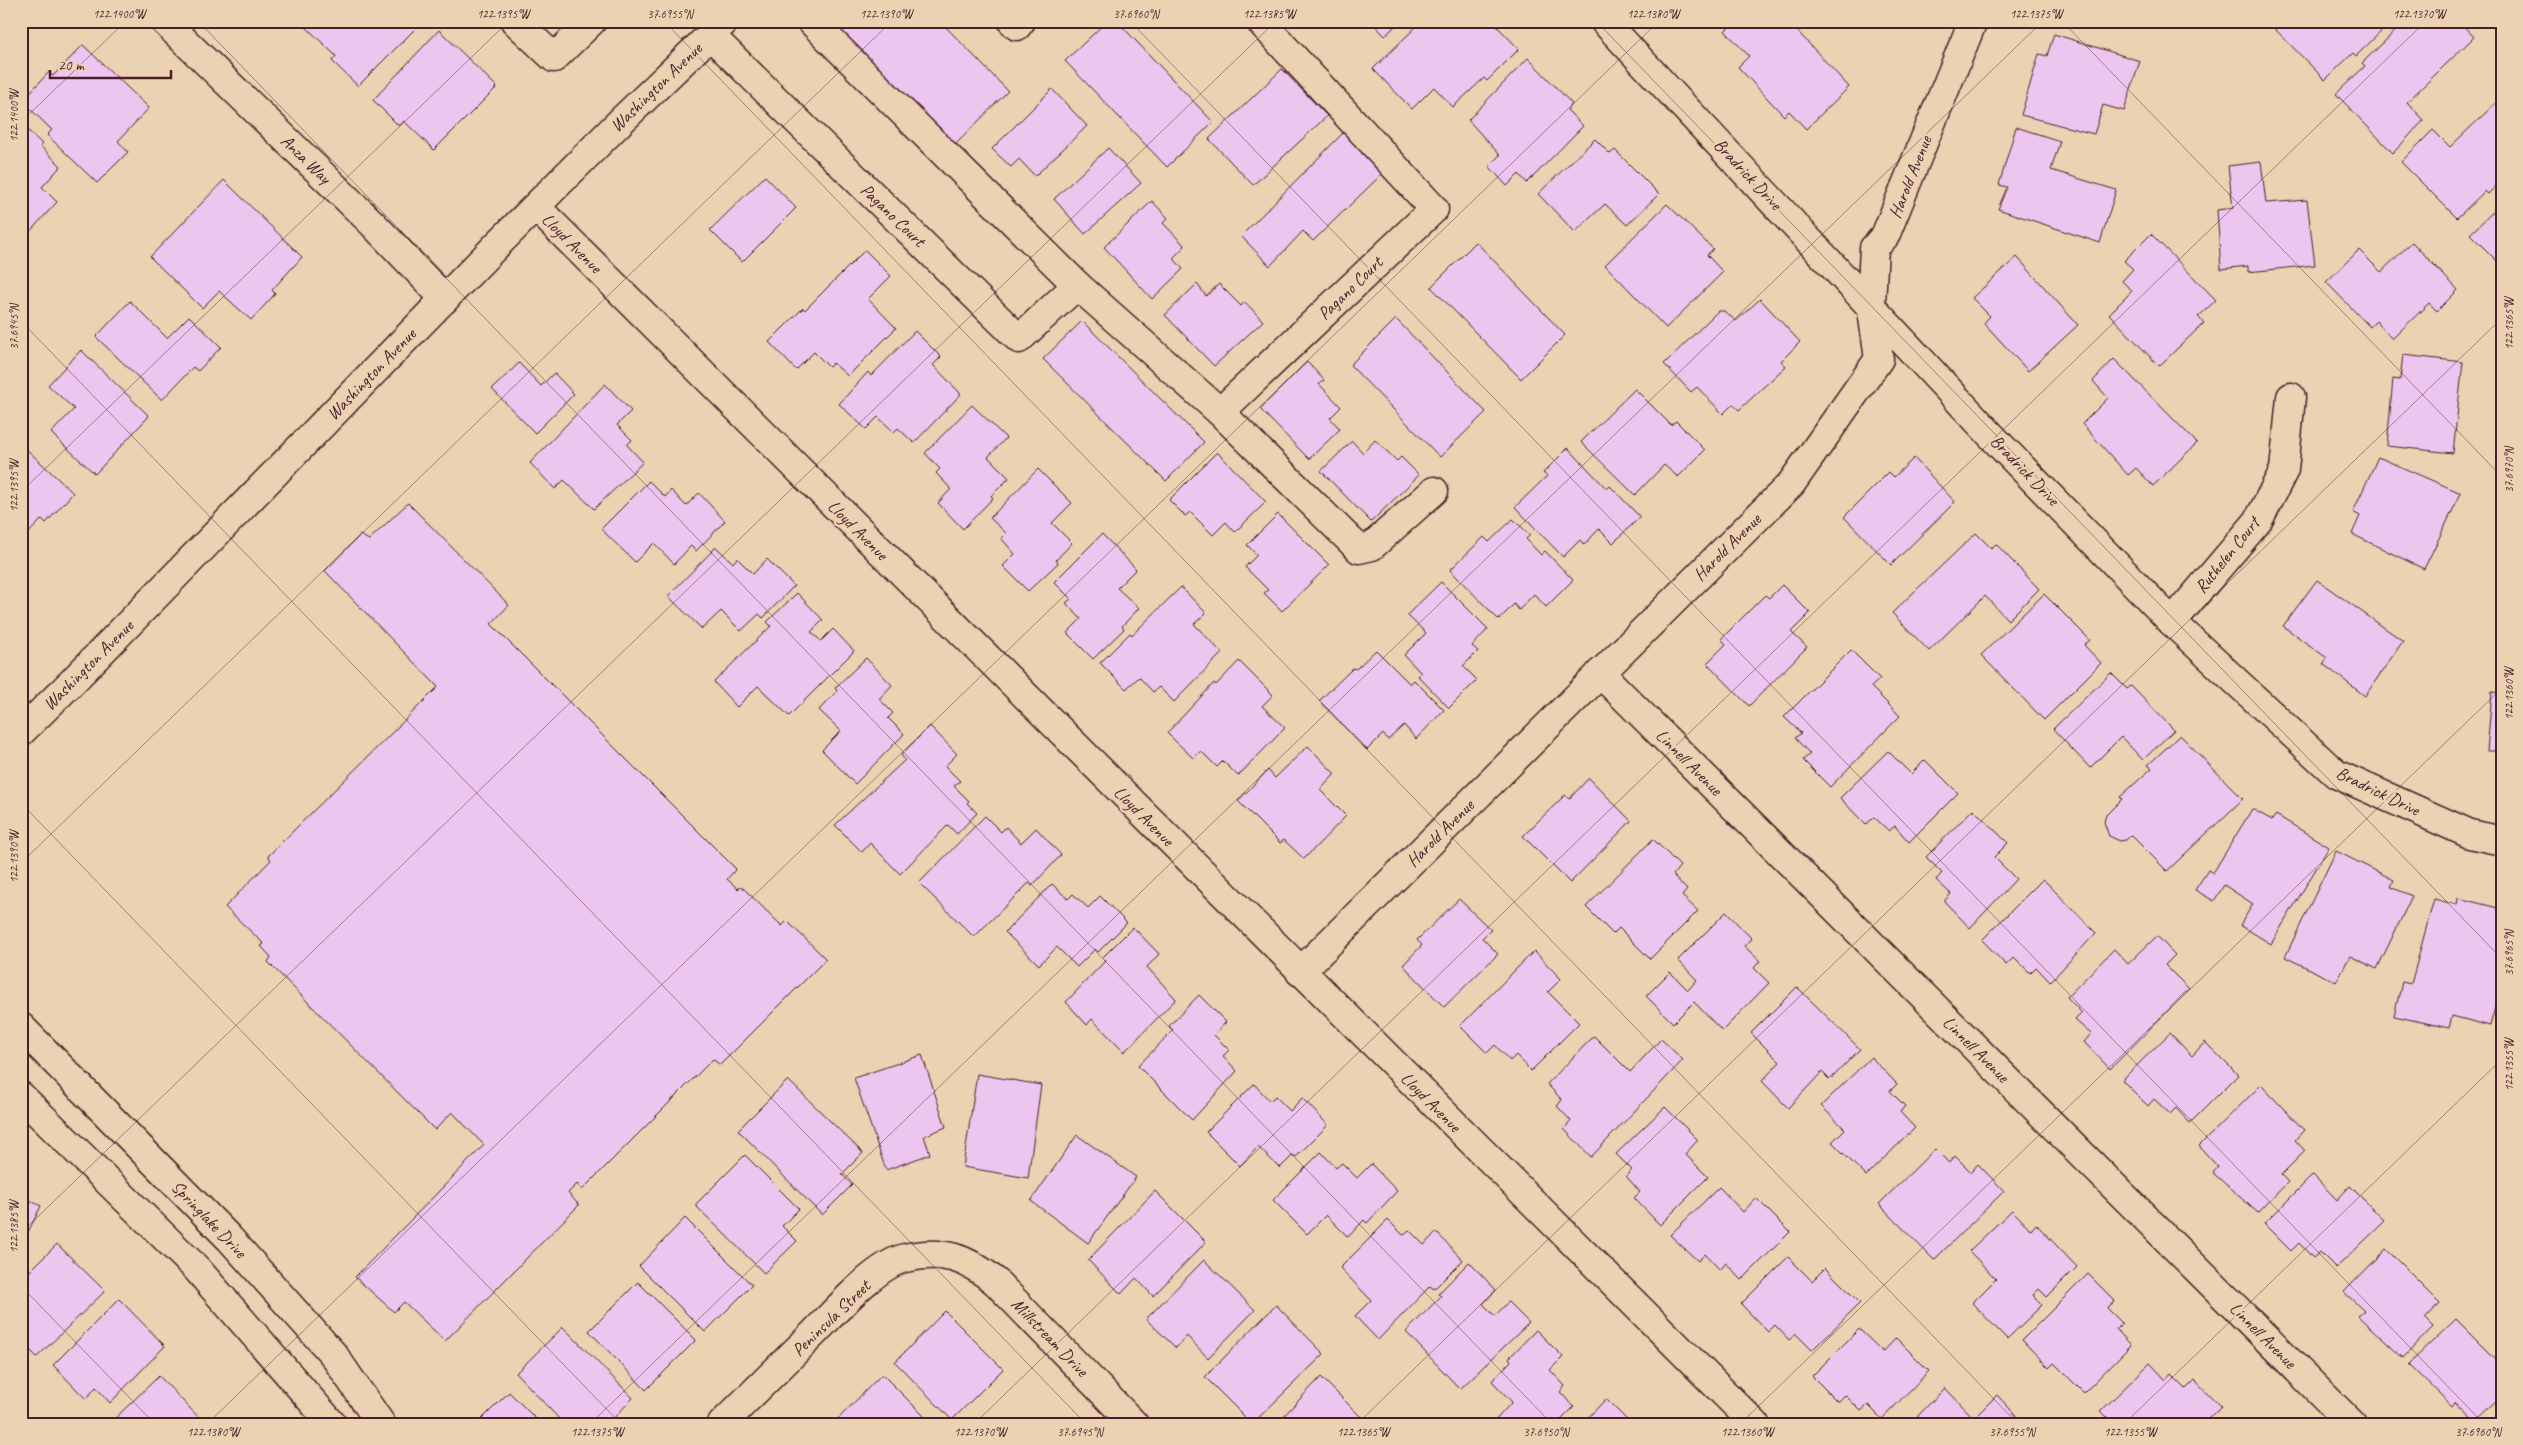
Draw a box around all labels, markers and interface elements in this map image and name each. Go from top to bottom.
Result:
text: 122.1400°W [93,6,147,22]
text: 122.1395°W [477,6,531,22]
text: 37.6955°N [647,6,694,22]
text: 122.1390°W [860,6,914,22]
text: 37.6960°N [1113,6,1160,22]
text: 122.1385°W [1243,6,1297,22]
text: 122.1380°W [1627,6,1681,22]
text: 122.1375°W [2010,6,2064,22]
text: 122.1370°W [2393,6,2447,22]
street label: Washington Avenue [606,37,707,136]
scale bar [50,48,171,80]
text: 20 m [58,56,85,75]
text: 122.1400°W [6,88,22,142]
street label: Anza Way [276,130,337,189]
street label: Harold Avenue [1884,132,1937,221]
street label: Bradrick Drive [1709,134,1787,215]
street label: Pagano Court [856,179,932,253]
street label: Lloyd Avenue [537,208,608,279]
street label: Pagano Court [1313,250,1389,324]
text: 122.1365°W [2501,296,2517,350]
text: 37.6945°N [6,303,22,350]
street label: Washington Avenue [322,323,421,424]
street label: Bradrick Drive [1986,430,2065,511]
text: 37.6970°N [2501,446,2517,493]
text: 122.1395°W [6,458,22,512]
street label: Lloyd Avenue [823,495,894,566]
street label: Harold Avenue [1689,508,1766,585]
street label: Ruthelen Court [2190,510,2266,597]
street label: Washington Avenue [38,614,139,715]
text: 122.1360°W [2501,666,2517,720]
street label: Linnell Avenue [1651,724,1728,801]
street label: Bradrick Drive [2333,761,2424,821]
street label: Lloyd Avenue [1109,781,1180,852]
street label: Harold Avenue [1402,794,1479,871]
text: 122.1390°W [6,829,22,883]
text: 37.6965°N [2501,929,2517,976]
street label: Linnell Avenue [1938,1011,2015,1088]
text: 122.1355°W [2501,1037,2517,1091]
street label: Lloyd Avenue [1396,1067,1467,1138]
street label: Springlake Drive [167,1176,252,1263]
text: 122.1385°W [6,1199,22,1253]
street label: Peninsula Street [787,1274,876,1361]
street label: Millstream Drive [1007,1293,1094,1382]
street label: Linnell Avenue [2225,1297,2302,1374]
text: 122.1380°W [187,1424,241,1440]
text: 122.1375°W [571,1424,625,1440]
text: 122.1370°W [954,1424,1008,1440]
text: 37.6945°N [1057,1424,1104,1440]
text: 122.1365°W [1337,1424,1391,1440]
text: 37.6950°N [1523,1424,1570,1440]
text: 122.1360°W [1721,1424,1775,1440]
text: 37.6955°N [1989,1424,2036,1440]
text: 122.1355°W [2104,1424,2158,1440]
text: 37.6960°N [2455,1424,2502,1440]

